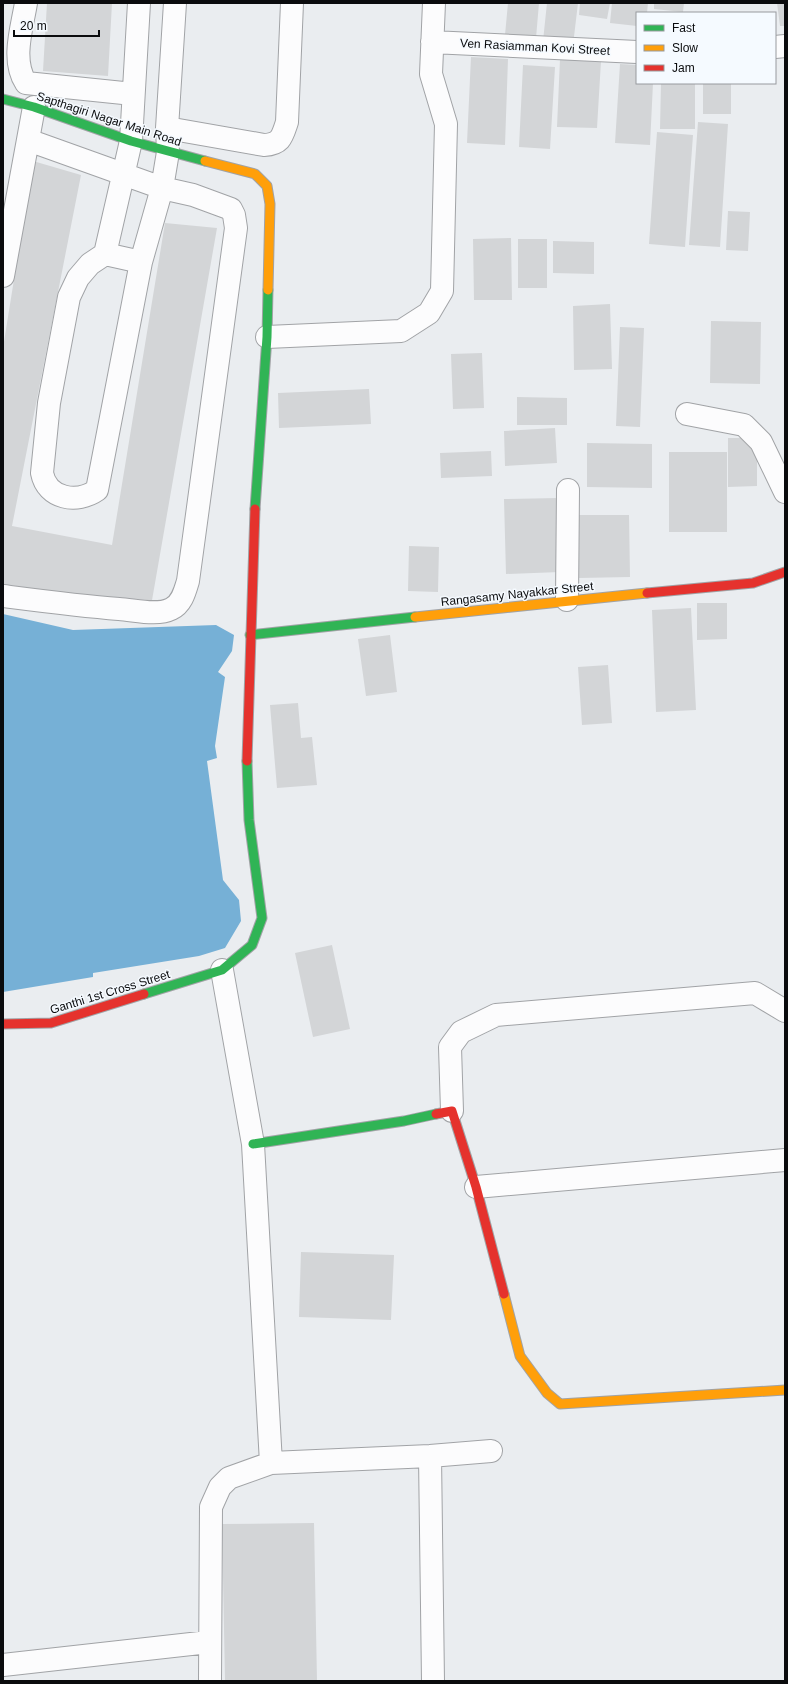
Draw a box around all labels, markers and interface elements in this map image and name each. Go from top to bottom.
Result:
scale bar [14,12,99,38]
legend [636,12,776,84]
text: 20 m [20,19,47,33]
text: Fast [672,21,696,35]
street label: Ven Rasiamman Kovi Street [460,36,611,58]
text: Slow [672,41,698,55]
text: Jam [672,61,695,75]
street label: Sapthagiri Nagar Main Road [35,89,183,149]
street label: Rangasamy Nayakkar Street [440,579,595,609]
street label: Ganthi 1st Cross Street [48,967,172,1017]

